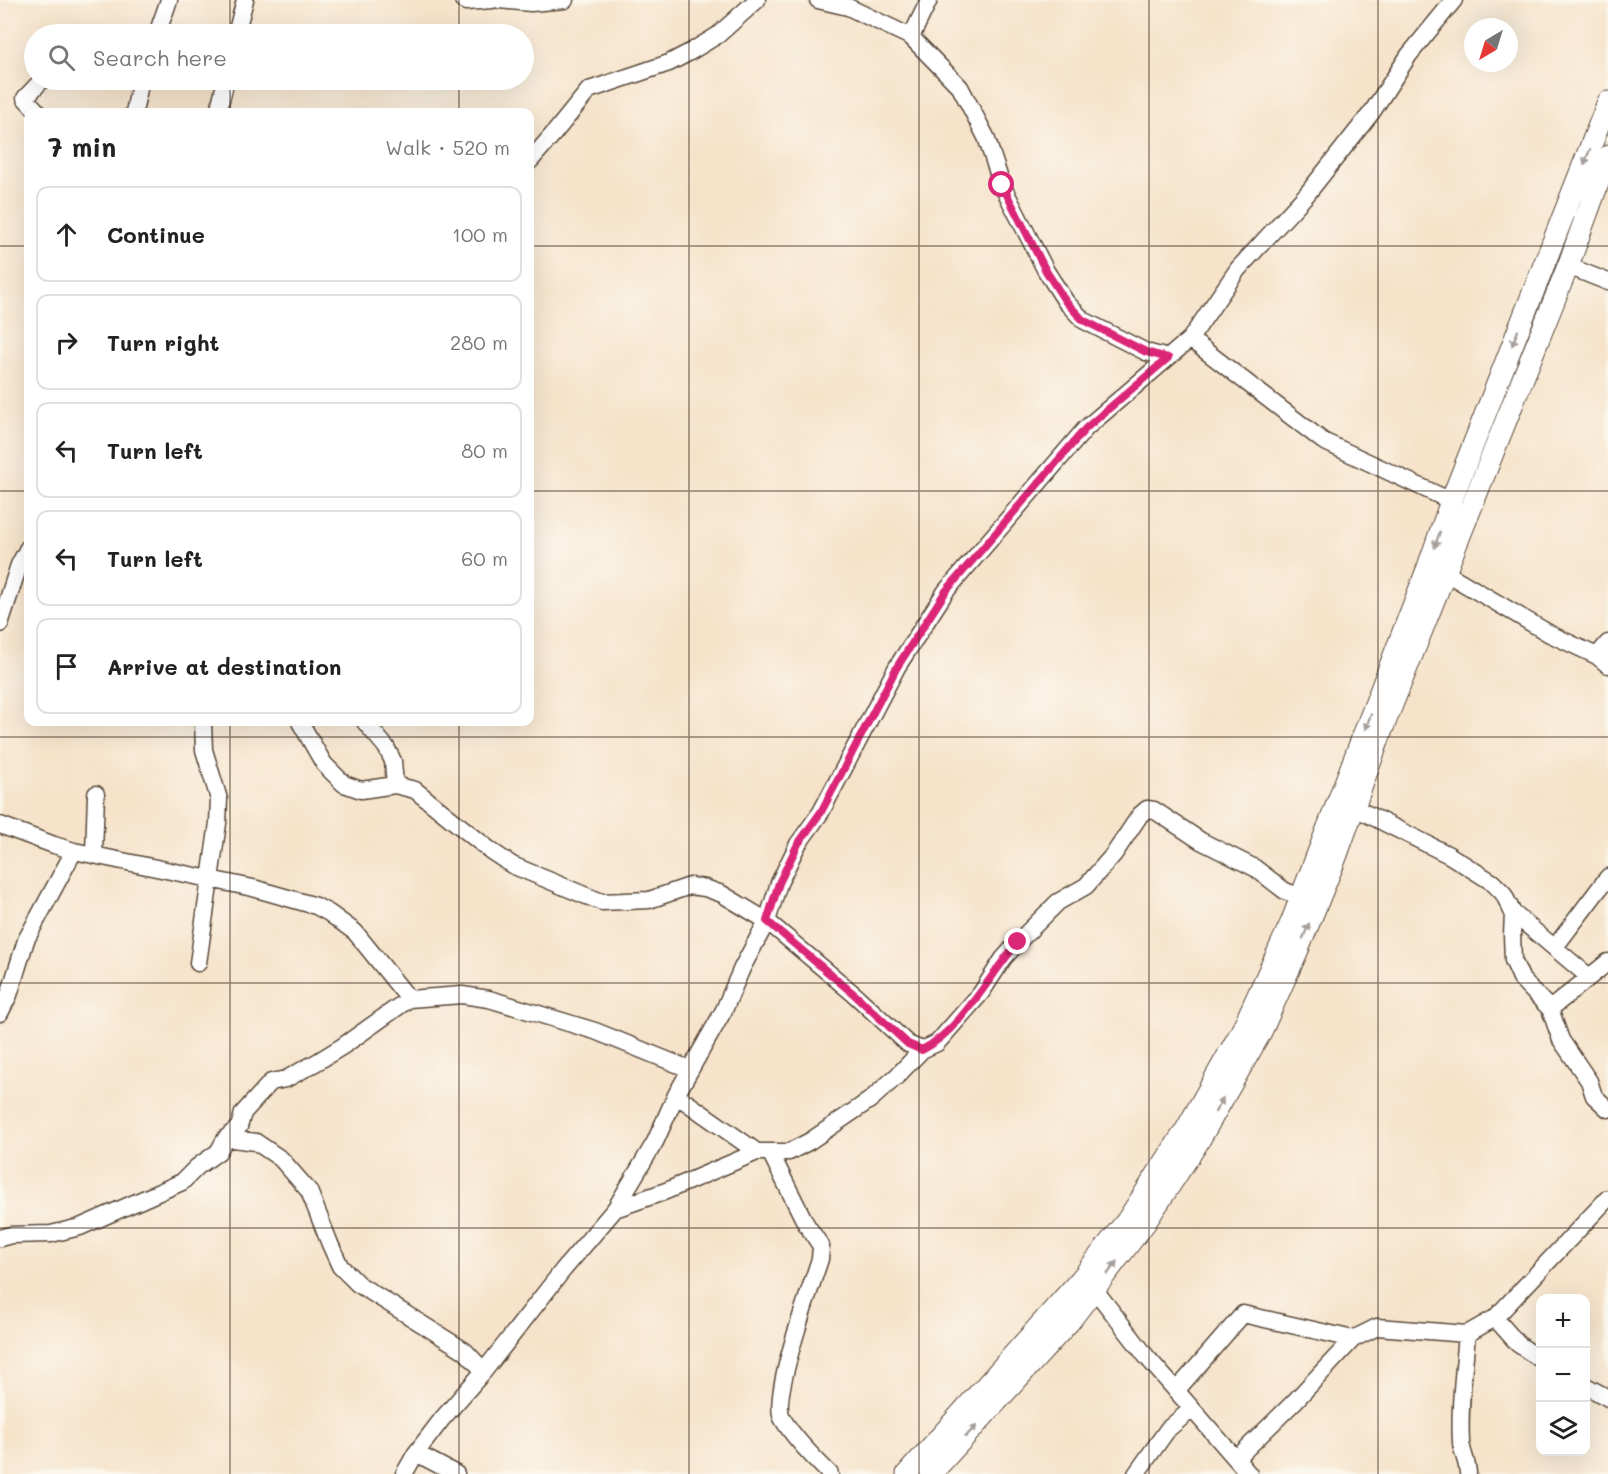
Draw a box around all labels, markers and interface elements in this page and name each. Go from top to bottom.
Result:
north arrow [1464,18,1518,72]
search box [24,24,534,90]
icon: search [45,41,78,74]
text: Search here [93,43,227,72]
text: 7 min [48,130,116,164]
text: Walk · 520 m [385,134,510,160]
one-way arrow [1581,148,1591,166]
route start [988,171,1014,197]
icon: ahead [50,218,83,251]
text: Continue [107,220,205,249]
text: 100 m [452,221,508,247]
icon: right [50,326,83,359]
text: Turn right [107,328,219,357]
text: 280 m [450,329,508,355]
one-way arrow [1510,329,1519,347]
icon: left [50,434,83,467]
text: Turn left [107,436,203,465]
text: 80 m [461,437,508,463]
one-way arrow [1432,531,1442,549]
icon: left [50,542,83,575]
text: Turn left [107,544,203,573]
text: 60 m [461,545,508,571]
icon: arrive [50,650,83,683]
text: Arrive at destination [107,652,342,681]
one-way arrow [1362,713,1372,731]
one-way arrow [1301,921,1311,939]
route end [1004,928,1030,954]
one-way arrow [1214,1097,1225,1113]
one-way arrow [1106,1260,1118,1276]
map controls [1536,1294,1590,1456]
button: + [1536,1294,1590,1348]
button: − [1536,1348,1590,1402]
button: layers [1536,1402,1590,1456]
one-way arrow [963,1424,977,1438]

